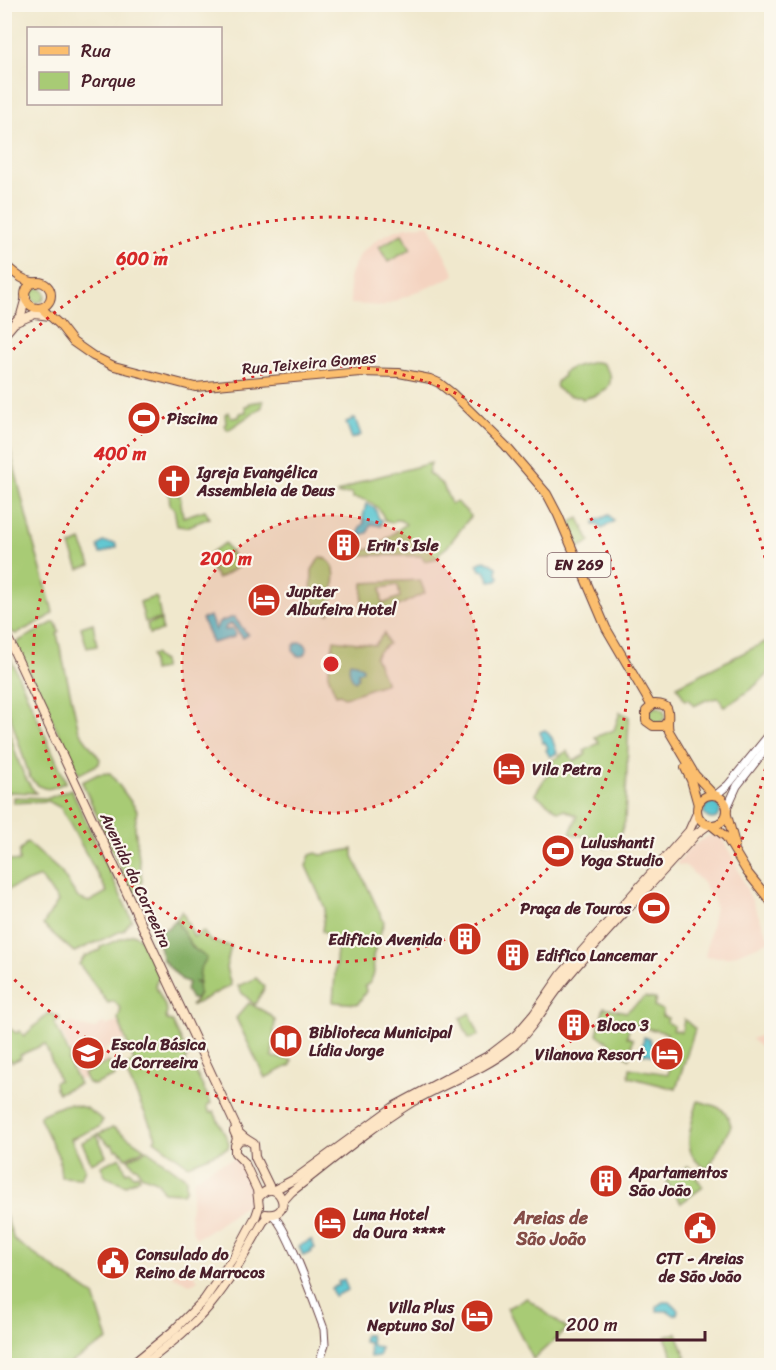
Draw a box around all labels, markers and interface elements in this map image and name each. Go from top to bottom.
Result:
legend [27,27,222,105]
text: Rua [81,35,112,67]
text: Parque [81,65,136,97]
text: 600 m [115,243,168,275]
street label: Rua Teixeira Gomes [241,343,378,383]
sports icon: Piscina [126,400,162,436]
place label: Piscina [167,404,219,433]
text: 400 m [93,438,146,470]
place label: Igreja Evangélica Assembleia de Deus [196,458,336,505]
church icon: Igreja Evangélica Assembleia de Deus [156,463,192,499]
building icon: Erin's Isle [326,527,362,563]
place label: Erin's Isle [367,531,439,560]
text: 200 m [199,543,252,575]
road number: EN 269 [548,553,610,577]
place label: Jupiter Albufeira Hotel [286,577,398,624]
hotel icon: Jupiter Albufeira Hotel [246,582,282,618]
centre of rings [321,654,341,674]
hotel icon: Vila Petra [491,751,527,787]
place label: Vila Petra [532,755,601,784]
street label: Avenida da Correeira [91,807,180,953]
place label: Lulushanti Yoga Studio [581,828,664,875]
sports icon: Lulushanti Yoga Studio [540,833,576,869]
sports icon: Praça de Touros [636,890,672,926]
place label: Praça de Touros [520,894,632,923]
building icon: Edificio Avenida [447,921,483,957]
place label: Edificio Avenida [328,925,443,954]
building icon: Edifico Lancemar [495,937,531,973]
place label: Edifico Lancemar [536,941,658,970]
building icon: Bloco 3 [556,1007,592,1043]
place label: Bloco 3 [597,1011,649,1040]
place label: Biblioteca Municipal Lídia Jorge [309,1018,454,1065]
library icon: Biblioteca Municipal Lídia Jorge [268,1023,304,1059]
place label: Escola Básica de Correeira [111,1030,206,1077]
school or university icon: Escola Básica de Correeira [70,1035,106,1071]
hotel icon: Vilanova Resort [649,1036,685,1072]
place label: Vilanova Resort [535,1040,646,1069]
place label: Apartamentos São João [628,1158,728,1205]
building icon: Apartamentos São João [588,1163,624,1199]
place label: Luna Hotel da Oura **** [353,1200,446,1247]
district label: Areias de São João [513,1202,589,1255]
hotel icon: Luna Hotel da Oura **** [312,1205,348,1241]
public building icon: CTT - Areias de São João [682,1210,718,1246]
place label: Consulado do Reino de Marrocos [135,1240,265,1287]
place label: CTT - Areias de São João [655,1244,744,1291]
public building icon: Consulado do Reino de Marrocos [95,1245,131,1281]
place label: Villa Plus Neptuno Sol [366,1293,455,1340]
hotel icon: Villa Plus Neptuno Sol [459,1298,495,1334]
scale bar [557,1304,706,1342]
text: 200 m [566,1309,618,1341]

